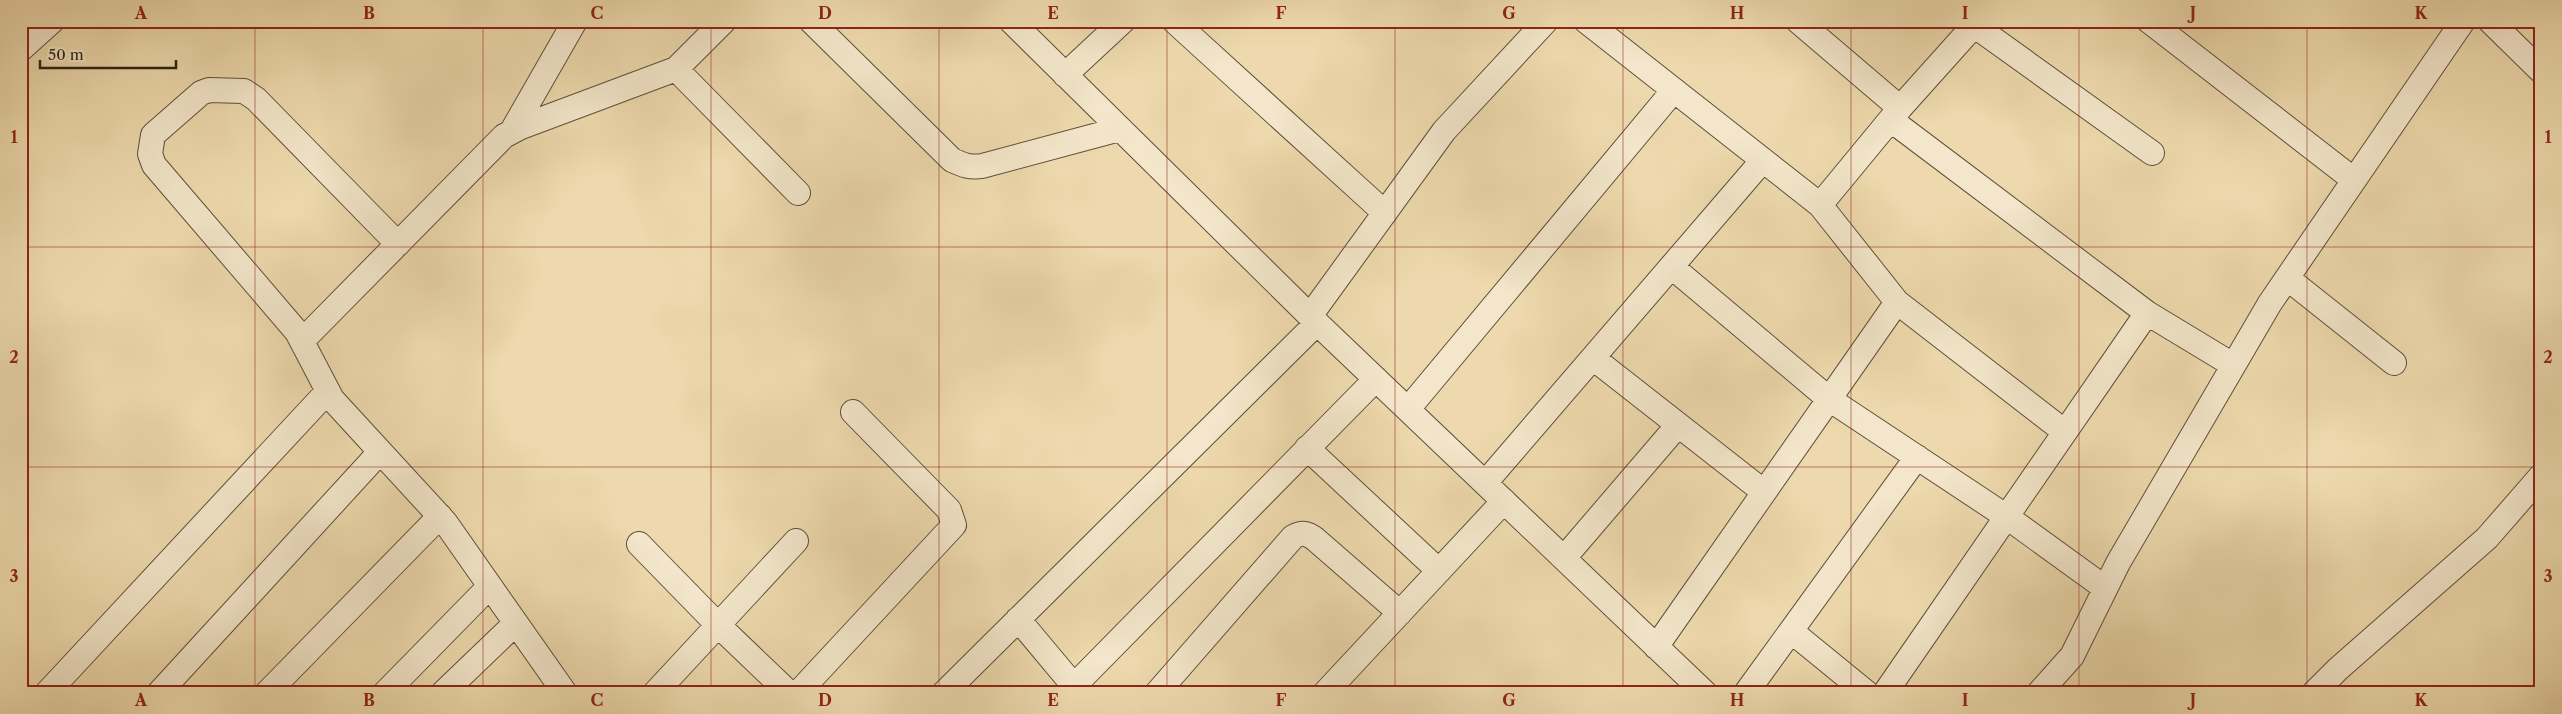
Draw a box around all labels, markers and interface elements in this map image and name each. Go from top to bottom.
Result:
text: A [134,3,148,23]
text: B [363,3,375,23]
text: C [591,3,603,23]
text: D [818,3,832,23]
text: E [1047,3,1059,23]
text: F [1276,3,1287,23]
text: G [1502,3,1516,23]
text: H [1730,3,1744,23]
text: I [1962,3,1969,23]
text: J [2187,3,2196,23]
text: K [2415,3,2429,23]
scale bar [40,38,176,70]
text: 50 m [48,45,84,64]
text: 1 [10,127,18,147]
text: 1 [2544,127,2552,147]
text: 2 [9,347,19,367]
text: 2 [2543,347,2553,367]
text: 3 [9,566,19,586]
text: 3 [2543,566,2553,586]
text: A [134,690,148,710]
text: B [363,690,375,710]
text: C [591,690,603,710]
text: D [818,690,832,710]
text: E [1047,690,1059,710]
text: F [1276,690,1287,710]
text: G [1502,690,1516,710]
text: H [1730,690,1744,710]
text: I [1962,690,1969,710]
text: J [2187,690,2196,710]
text: K [2415,690,2429,710]

